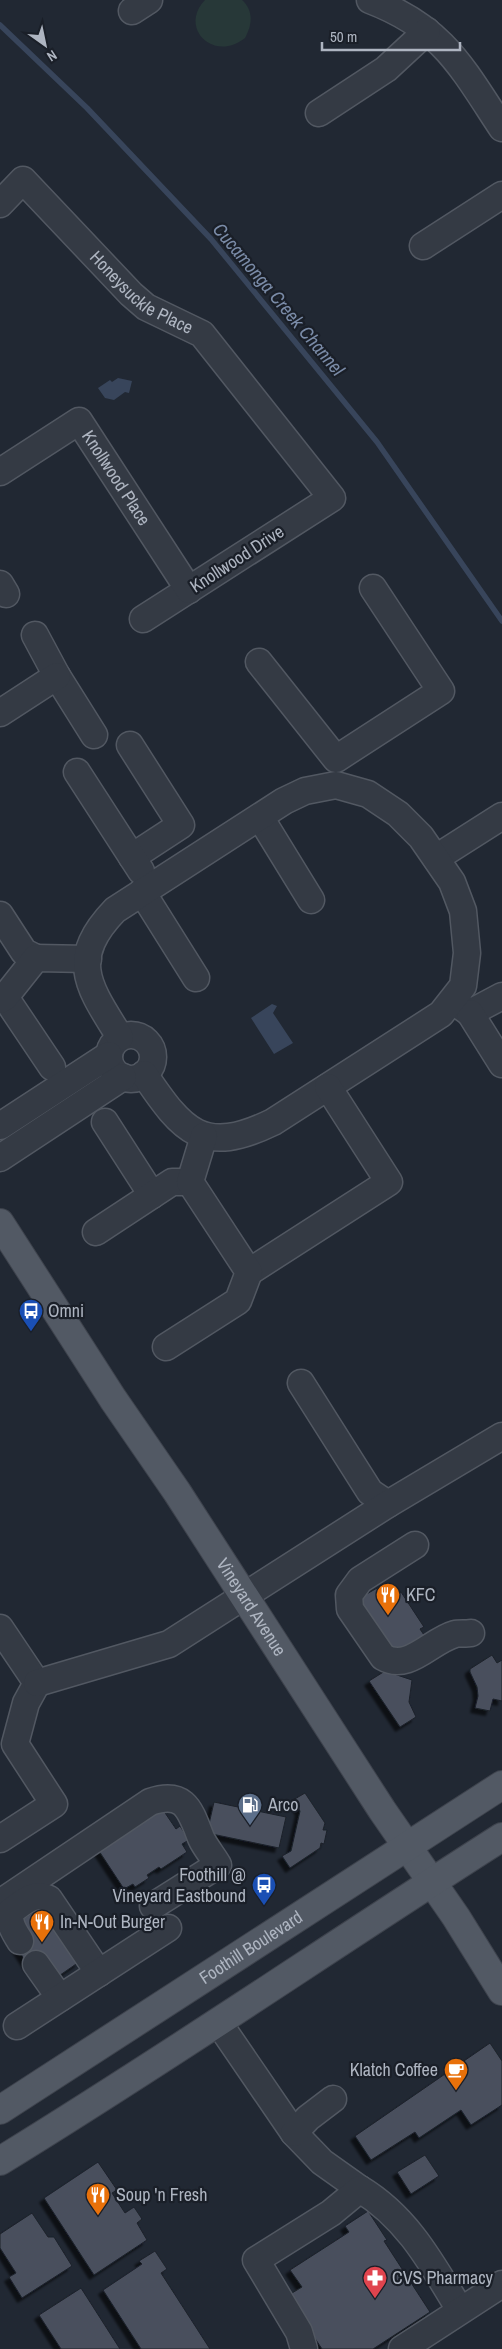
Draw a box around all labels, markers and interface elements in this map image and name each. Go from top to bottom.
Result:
north arrow [20,20,70,70]
scale bar [322,20,460,52]
text: 50 m [330,26,357,47]
text: N [44,46,60,66]
water label: Cucamonga Creek Channel [207,217,351,381]
street label: Honeysuckle Place [84,245,197,340]
street label: Knollwood Place [76,425,157,530]
street label: Knollwood Drive [185,519,289,598]
bus stop icon: Omni [18,1298,44,1332]
place label: Omni [48,1298,84,1323]
street label: Vineyard Avenue [211,1553,292,1661]
restaurant icon: KFC [375,1582,401,1616]
place label: KFC [406,1582,436,1607]
fuel station icon: Arco [237,1792,263,1826]
place label: Arco [267,1792,298,1817]
place label: Foothill @ Vineyard Eastbound [112,1862,246,1908]
bus stop icon: Foothill @ Vineyard Eastbound [251,1872,277,1906]
street label: Foothill Boulevard [194,1904,307,1990]
restaurant icon: In-N-Out Burger [29,1909,55,1943]
place label: In-N-Out Burger [60,1909,165,1934]
place label: Klatch Coffee [350,2057,438,2082]
cafe icon: Klatch Coffee [443,2057,469,2091]
restaurant icon: Soup 'n Fresh [85,2182,111,2216]
place label: Soup 'n Fresh [116,2182,207,2207]
pharmacy icon: CVS Pharmacy [362,2265,388,2299]
place label: CVS Pharmacy [392,2265,494,2290]

